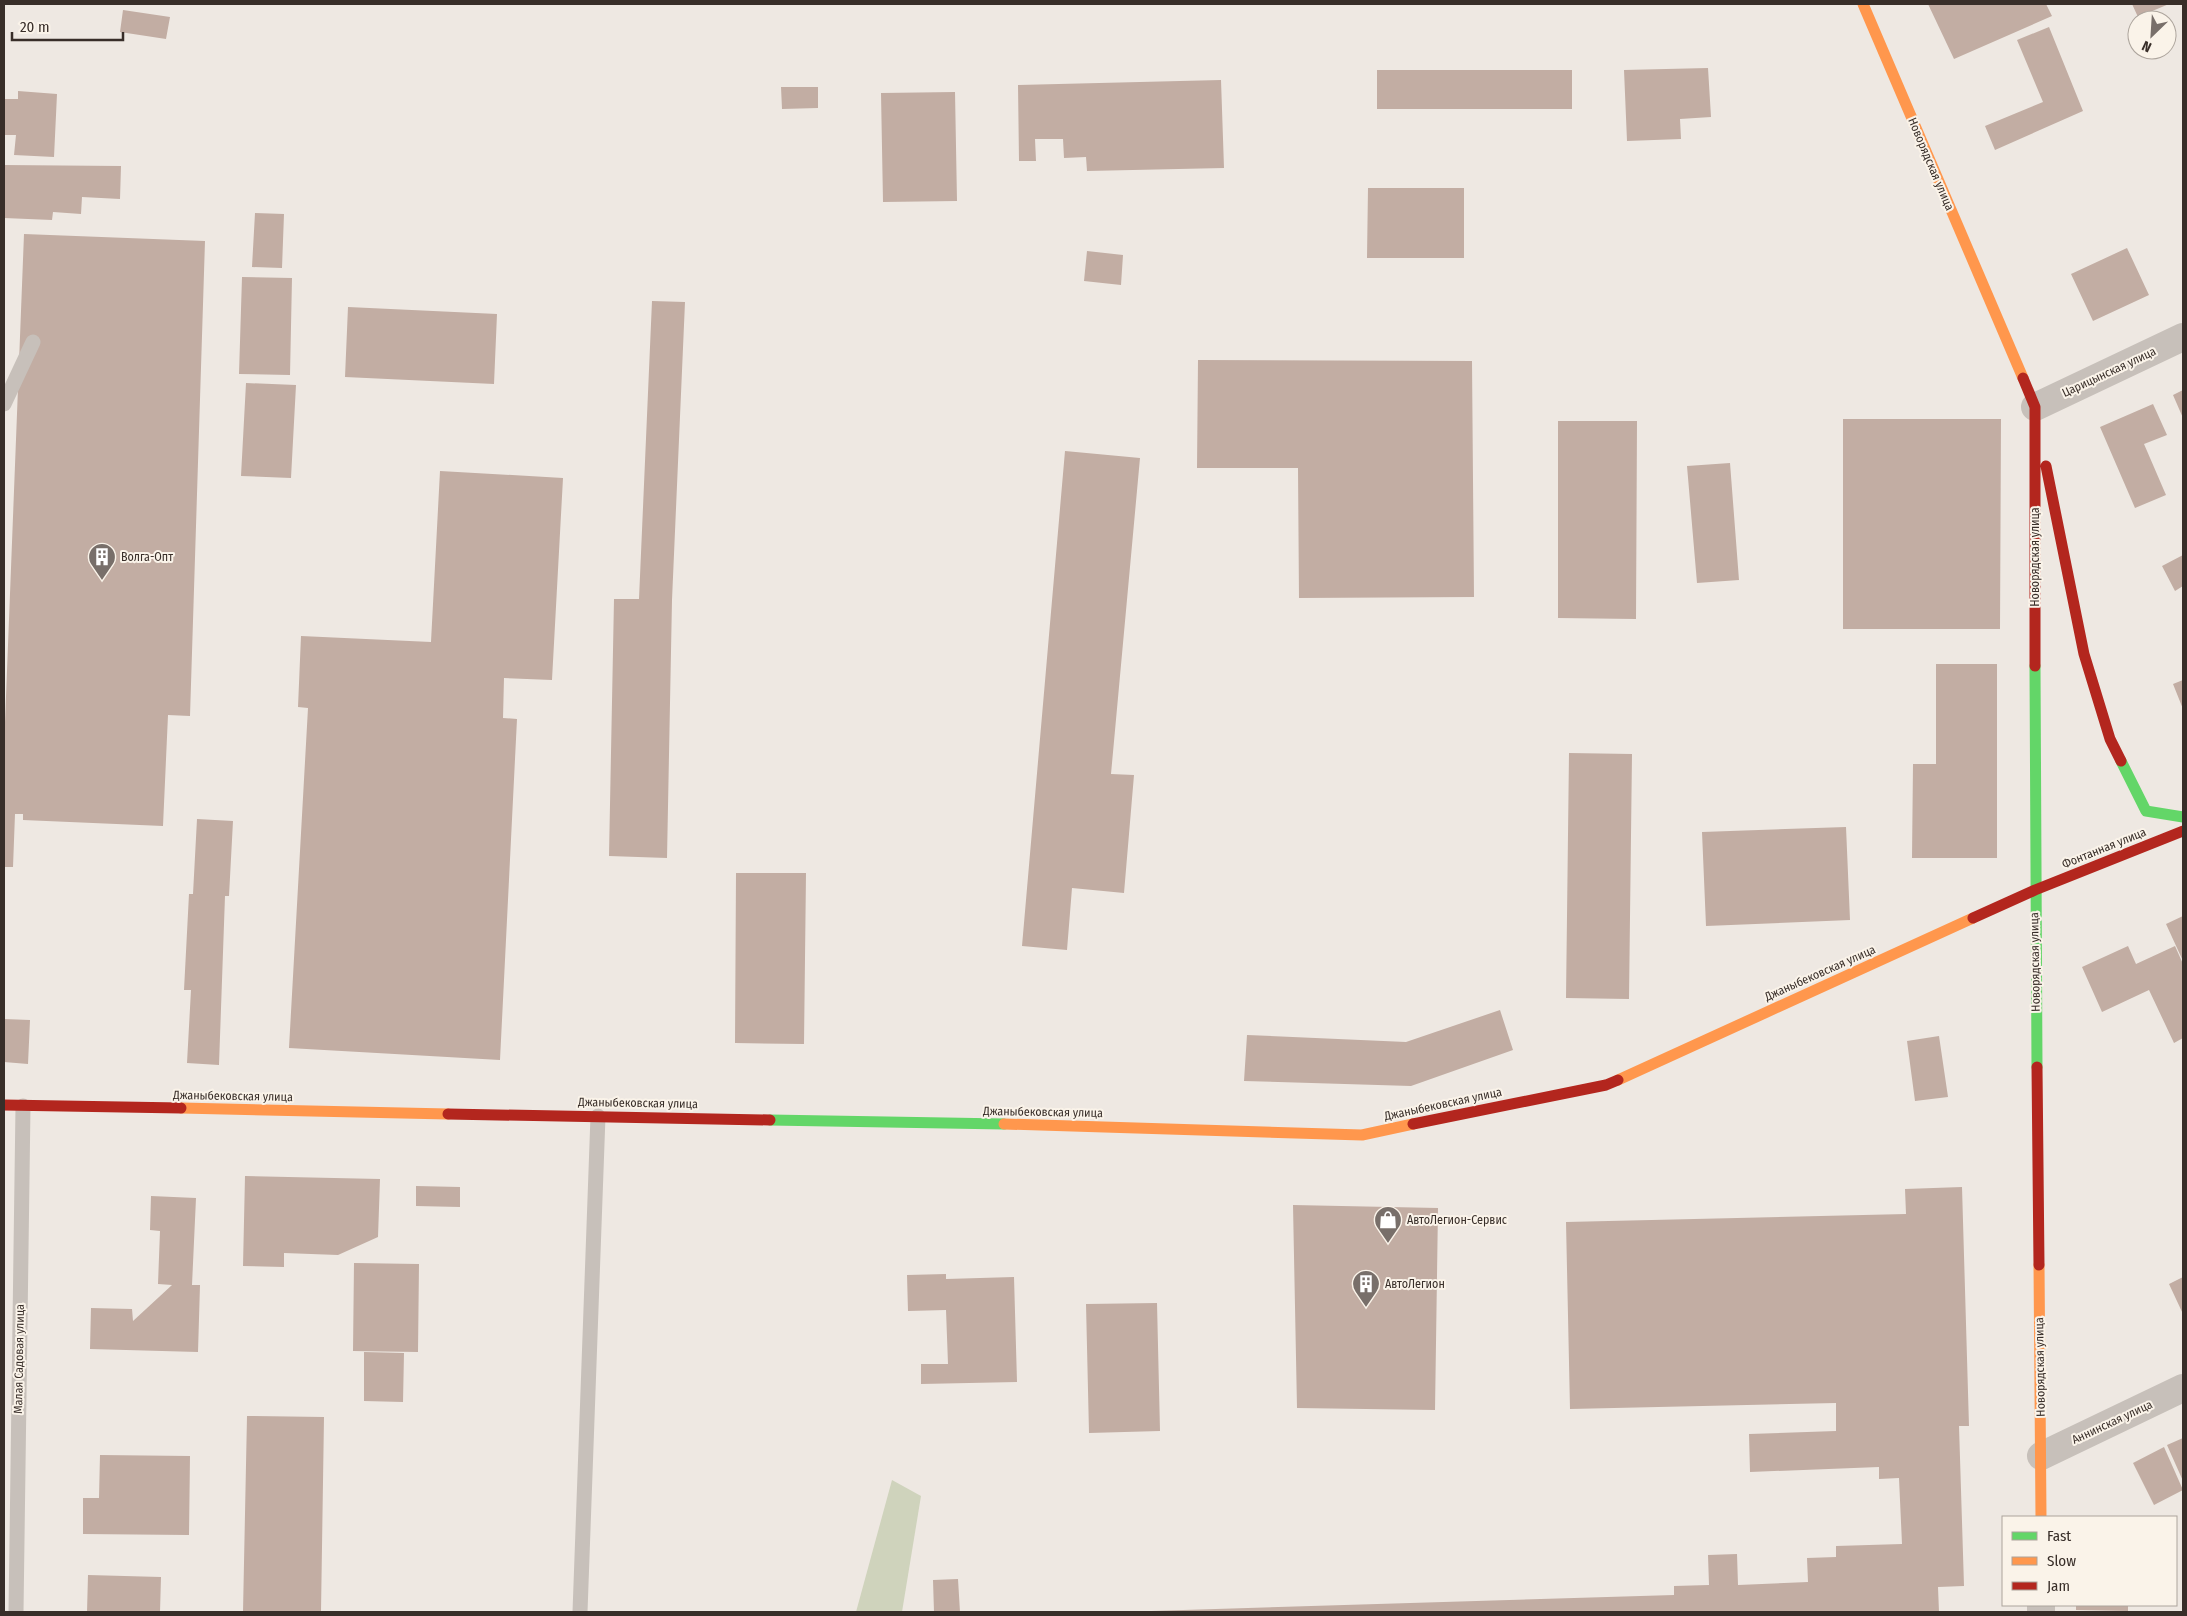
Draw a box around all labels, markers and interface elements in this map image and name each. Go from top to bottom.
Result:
scale bar [12,10,124,42]
north arrow [2127,10,2177,60]
text: 20 m [20,18,50,36]
text: N [2139,37,2154,56]
street label: Новорядская улица [1905,116,1957,213]
street label: Царицынская улица [2060,344,2158,400]
street label: Новорядская улица [2028,507,2042,607]
building icon: Волга-Опт [87,542,117,581]
place label: Волга-Опт [121,550,173,564]
street label: Фонтанная улица [2060,825,2148,871]
street label: Новорядская улица [2027,912,2043,1012]
street label: Джаныбековская улица [1762,942,1878,1004]
street label: Джаныбековская улица [1382,1085,1503,1123]
street label: Джаныбековская улица [172,1088,293,1104]
street label: Джаныбековская улица [577,1095,698,1111]
street label: Джаныбековская улица [982,1104,1103,1120]
shop icon: АвтоЛегион-Сервис [1373,1205,1403,1244]
place label: АвтоЛегион-Сервис [1407,1213,1507,1227]
building icon: АвтоЛегион [1351,1269,1381,1308]
place label: АвтоЛегион [1385,1277,1445,1291]
street label: Малая Садовая улица [11,1304,27,1414]
street label: Новорядская улица [2032,1317,2048,1417]
street label: Аннинская улица [2070,1397,2155,1447]
legend [2002,1516,2177,1606]
text: Fast [2047,1527,2071,1545]
text: Slow [2047,1552,2076,1570]
text: Jam [2047,1577,2070,1595]

